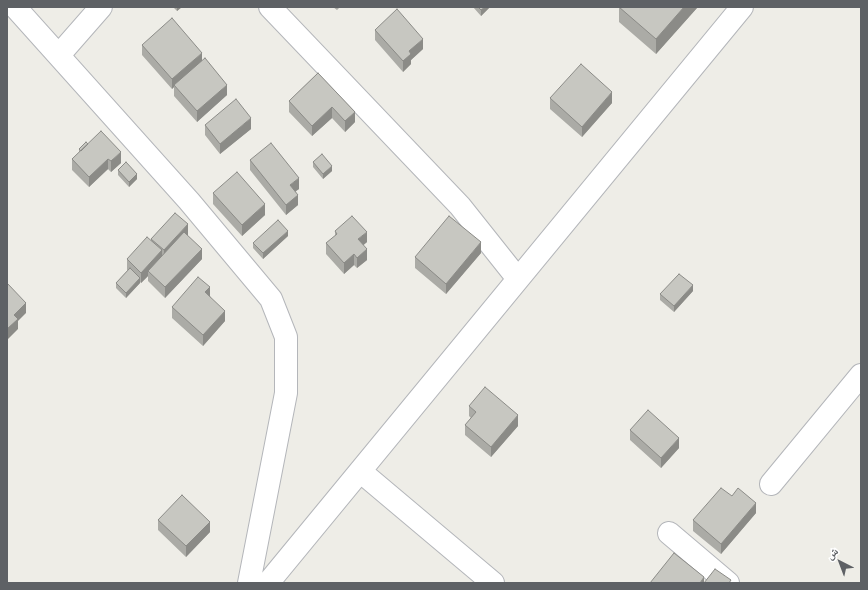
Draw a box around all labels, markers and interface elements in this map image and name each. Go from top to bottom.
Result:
north arrow [820,542,860,582]
text: ش [823,544,840,561]

